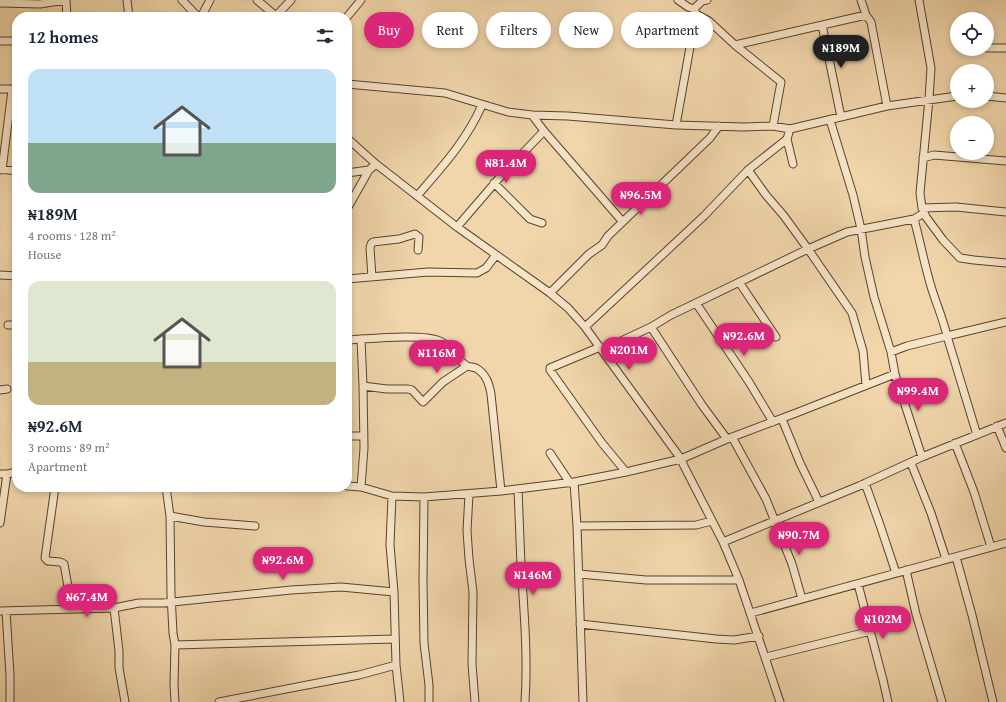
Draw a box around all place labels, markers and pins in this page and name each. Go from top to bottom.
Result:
pin: ₦189M [813,35,869,69]
pin: ₦81.4M [473,150,539,184]
pin: ₦96.5M [608,182,674,216]
pin: ₦92.6M [711,323,777,357]
pin: ₦201M [601,337,657,371]
pin: ₦116M [409,340,465,374]
pin: ₦99.4M [885,378,951,412]
pin: ₦90.7M [766,522,832,556]
pin: ₦92.6M [250,547,316,581]
pin: ₦146M [505,562,561,596]
pin: ₦67.4M [54,584,120,618]
pin: ₦102M [855,606,911,640]

